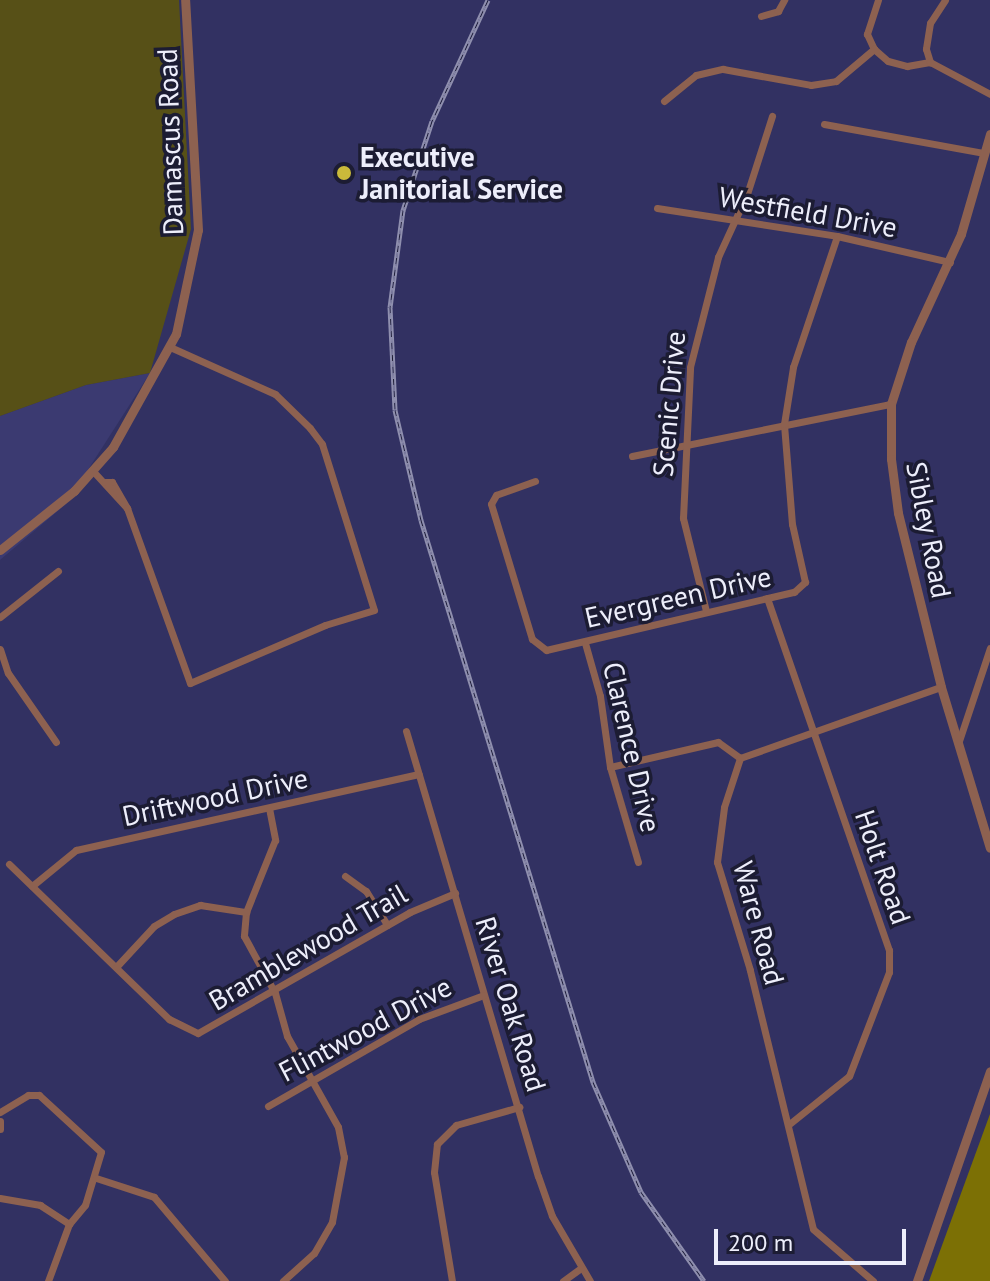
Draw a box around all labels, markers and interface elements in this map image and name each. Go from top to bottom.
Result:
street label: Damascus Road [150,48,190,236]
place label: Executive Janitorial Service [360,140,563,206]
marker: Executive Janitorial Service [335,164,353,182]
street label: Westfield Drive [716,180,900,244]
street label: Scenic Drive [646,329,692,479]
street label: Sibley Road [899,459,959,601]
street label: Evergreen Drive [582,559,774,635]
street label: Clarence Drive [596,659,668,835]
street label: Driftwood Drive [119,761,311,833]
street label: Holt Road [848,806,918,928]
street label: Ware Road [726,858,792,988]
street label: Bramblewood Trail [203,876,413,1018]
street label: River Oak Road [468,912,554,1096]
street label: Flintwood Drive [273,969,457,1089]
scale bar [718,1213,910,1263]
text: 200 m [728,1227,793,1258]

